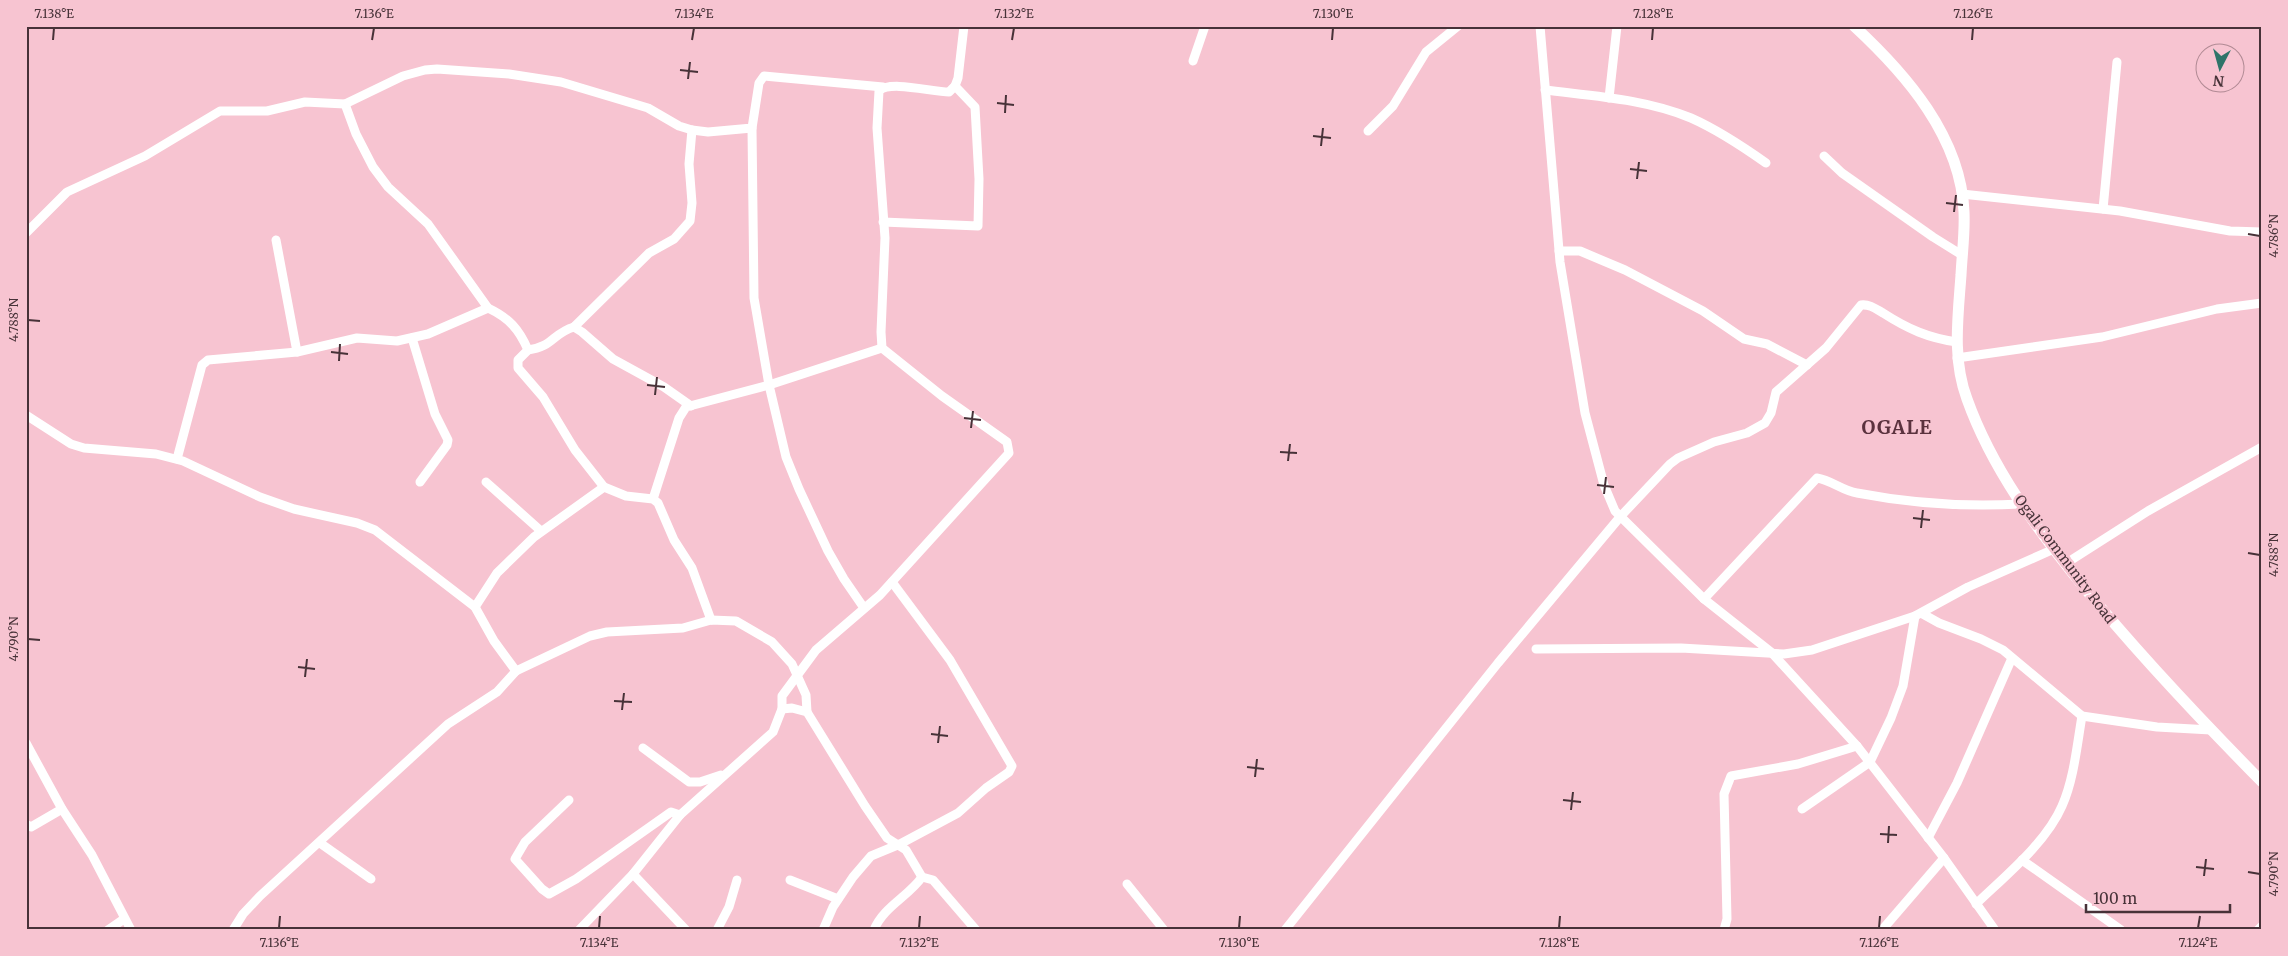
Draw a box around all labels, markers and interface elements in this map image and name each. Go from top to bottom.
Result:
text: 7.138°E [34,6,74,21]
text: 7.136°E [355,6,394,21]
text: 7.134°E [675,6,714,21]
text: 7.132°E [994,6,1034,21]
text: 7.130°E [1313,6,1354,21]
text: 7.128°E [1633,6,1673,21]
text: 7.126°E [1953,6,1993,21]
north arrow [2196,42,2246,92]
text: N [2212,71,2225,90]
text: 4.786°N [2266,214,2281,258]
text: 4.788°N [6,297,21,342]
district label: OGALE [1861,415,1933,439]
street label: Ogali Community Road [2011,491,2120,627]
text: 4.788°N [2266,532,2281,577]
text: 4.790°N [6,616,21,662]
text: 4.790°N [2266,851,2281,897]
scale bar [2086,881,2229,913]
text: 100 m [2093,889,2137,908]
text: 7.136°E [260,935,299,950]
text: 7.134°E [580,935,619,950]
text: 7.132°E [899,935,939,950]
text: 7.130°E [1219,935,1260,950]
text: 7.128°E [1539,935,1579,950]
text: 7.126°E [1859,935,1899,950]
text: 7.124°E [2179,935,2218,950]

